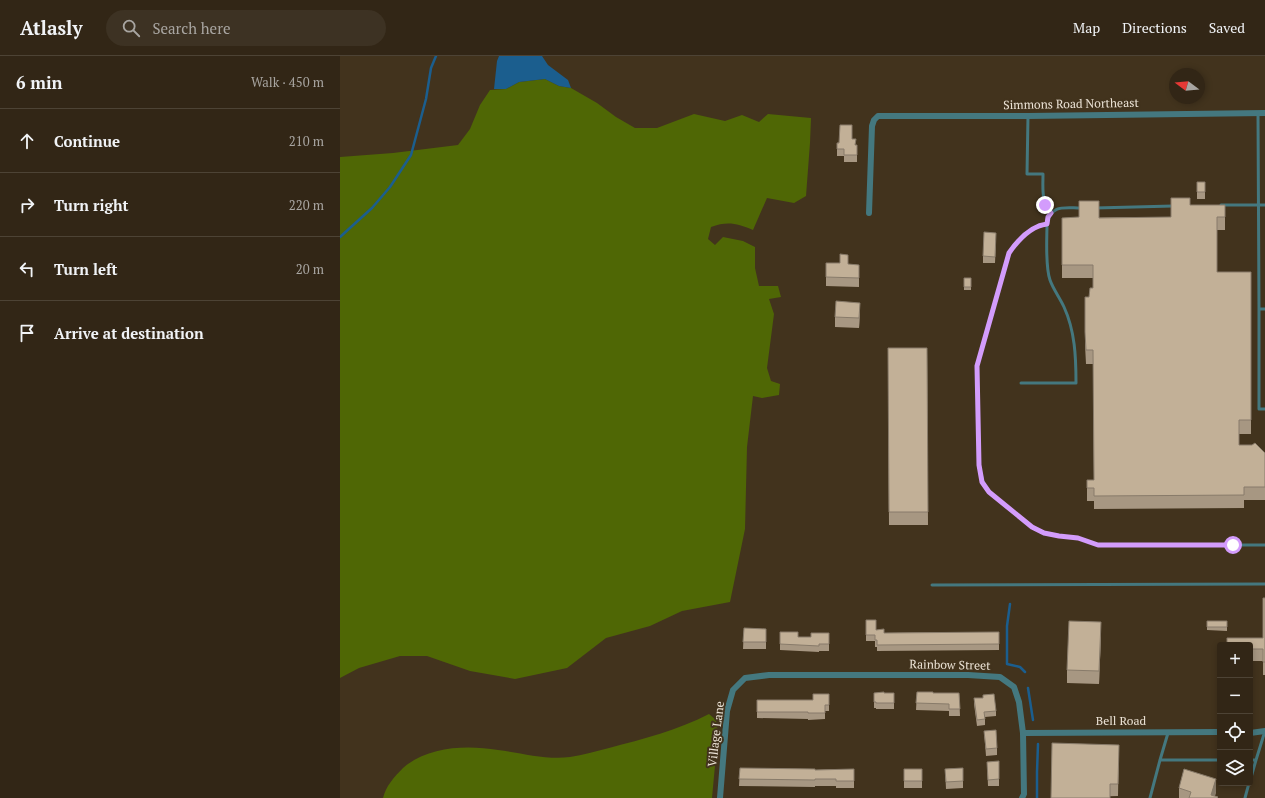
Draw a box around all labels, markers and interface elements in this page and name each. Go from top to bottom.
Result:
search box [106,10,386,46]
text: Atlasly [20,15,82,40]
icon: search [120,17,142,39]
text: Search here [152,18,230,38]
text: Map [1073,18,1100,37]
text: Directions [1122,18,1187,37]
text: Saved [1209,18,1245,37]
north arrow [1169,68,1205,104]
text: 6 min [16,71,63,94]
text: Walk · 450 m [251,73,324,91]
street label: Simmons Road Northeast [1003,95,1139,112]
icon: ahead [16,130,38,152]
text: Continue [54,131,120,151]
text: 210 m [289,132,324,150]
icon: right [16,194,38,216]
text: Turn right [54,195,129,215]
text: 220 m [289,196,324,214]
route end [1036,196,1054,214]
icon: left [16,258,38,280]
text: Turn left [54,259,118,279]
text: 20 m [296,260,324,278]
icon: arrive [16,322,38,344]
text: Arrive at destination [54,323,204,343]
route start [1224,536,1242,554]
map controls [1217,642,1253,786]
button: + [1217,642,1253,678]
street label: Rainbow Street [909,656,991,673]
button: − [1217,678,1253,714]
street label: Village Lane [704,700,727,768]
street label: Bell Road [1096,713,1146,728]
button: locate [1217,714,1253,750]
button: layers [1217,750,1253,786]

